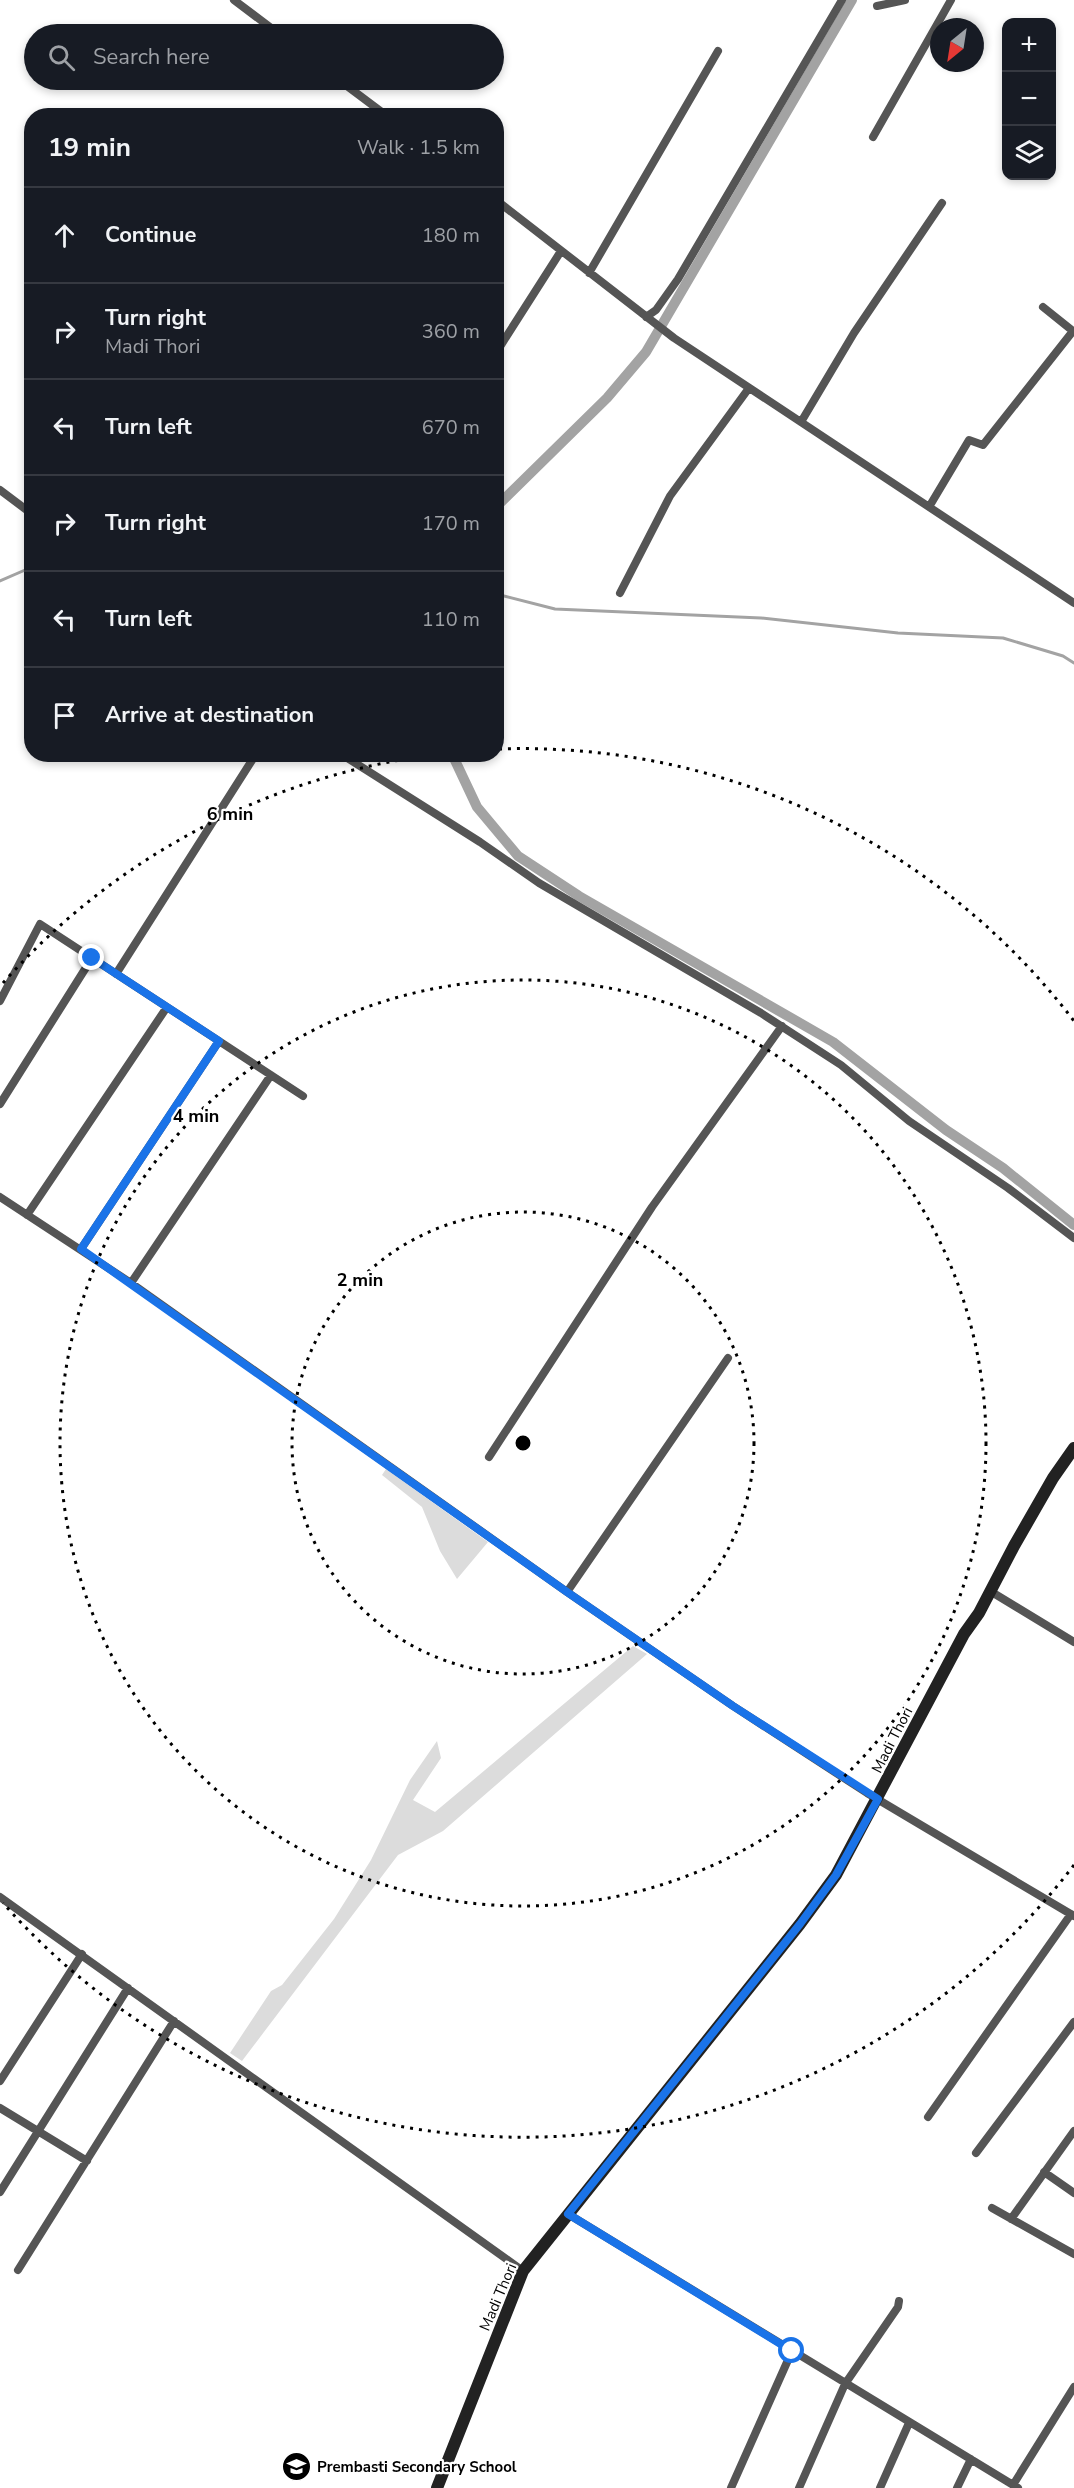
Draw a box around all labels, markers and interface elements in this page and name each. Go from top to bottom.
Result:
north arrow [930,18,984,72]
map controls [1002,18,1056,180]
button: + [1002,18,1056,72]
search box [24,24,504,90]
icon: search [45,41,78,74]
text: Search here [93,42,210,72]
button: − [1002,72,1056,126]
button: layers [1002,126,1056,180]
text: 19 min [48,130,131,165]
text: Walk · 1.5 km [357,134,480,161]
icon: ahead [48,219,81,252]
text: Continue [105,220,196,250]
text: 180 m [422,222,480,249]
text: Turn right [105,303,206,333]
icon: right [48,315,81,348]
text: 360 m [422,318,480,345]
text: Madi Thori [105,333,200,360]
icon: left [48,411,81,444]
text: Turn left [105,412,192,442]
text: 670 m [422,414,480,441]
icon: right [48,507,81,540]
text: Turn right [105,508,206,538]
text: 170 m [422,510,480,537]
icon: left [48,603,81,636]
text: Turn left [105,604,192,634]
text: 110 m [422,606,480,633]
icon: arrive [48,699,81,732]
text: Arrive at destination [105,700,314,730]
text: 6 min [207,802,253,826]
route end [78,944,104,970]
text: 4 min [173,1104,219,1128]
text: 2 min [337,1268,383,1292]
centre of rings [513,1433,533,1453]
street label: Madi Thori [867,1704,917,1776]
street label: Madi Thori [475,2260,521,2334]
route start [778,2337,804,2363]
school or university icon: Prembasti Secondary School [280,2451,312,2483]
place label: Prembasti Secondary School [317,2457,517,2477]

